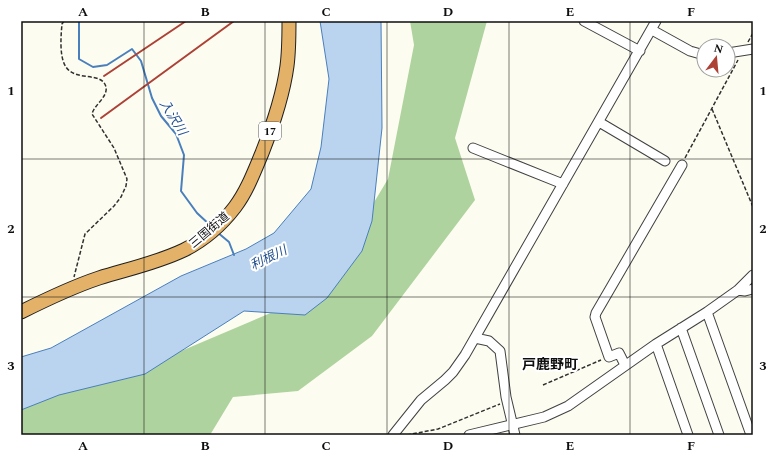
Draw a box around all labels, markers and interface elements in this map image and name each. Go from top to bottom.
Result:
text: A [78,2,88,22]
text: B [200,2,210,22]
text: C [321,2,331,22]
text: D [443,2,453,22]
text: E [566,2,575,22]
text: F [687,2,695,22]
north arrow [696,38,736,78]
text: N [712,39,725,58]
text: 1 [7,81,15,101]
text: 1 [759,81,767,101]
water label: 入沢川 [154,96,193,141]
road number: 17 [259,122,281,140]
street label: 三国街道 [185,208,234,253]
text: 2 [7,219,15,239]
text: 2 [759,219,767,239]
water label: 利根川 [247,239,292,275]
district label: 戸鹿野町 [522,354,578,375]
text: 3 [7,356,15,376]
text: 3 [759,356,767,376]
text: A [78,436,88,456]
text: B [200,436,210,456]
text: C [321,436,331,456]
text: D [443,436,453,456]
text: E [566,436,575,456]
text: F [687,436,695,456]

